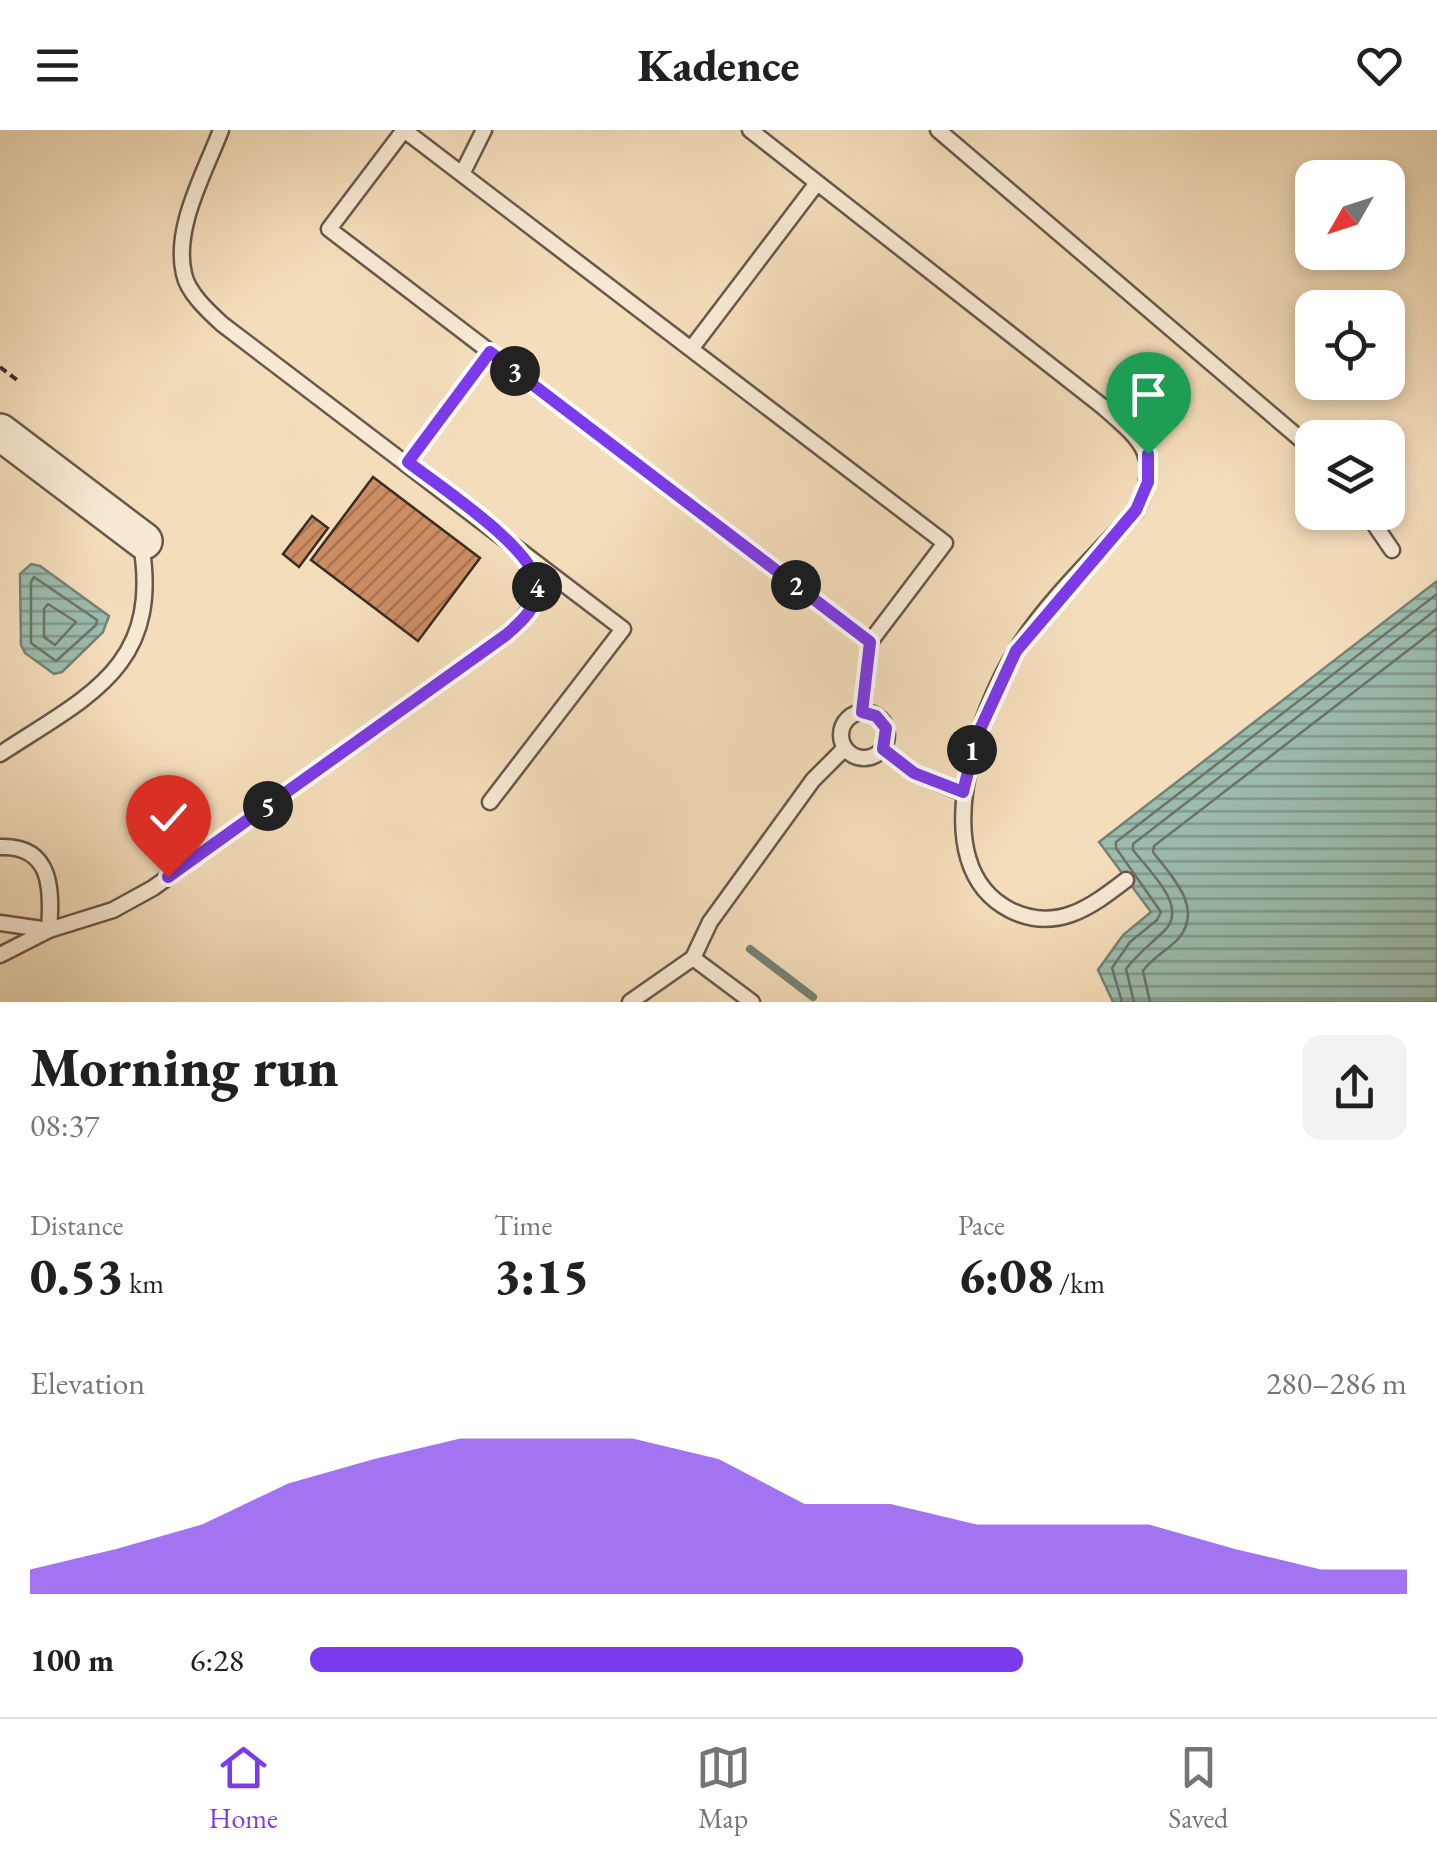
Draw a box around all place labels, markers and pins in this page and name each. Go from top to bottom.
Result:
pin: 3 [490,346,540,396]
pin [1106,352,1191,455]
pin: 2 [771,560,821,610]
pin: 4 [512,562,562,612]
pin: 1 [947,725,997,775]
pin [126,775,211,878]
pin: 5 [243,781,293,831]

